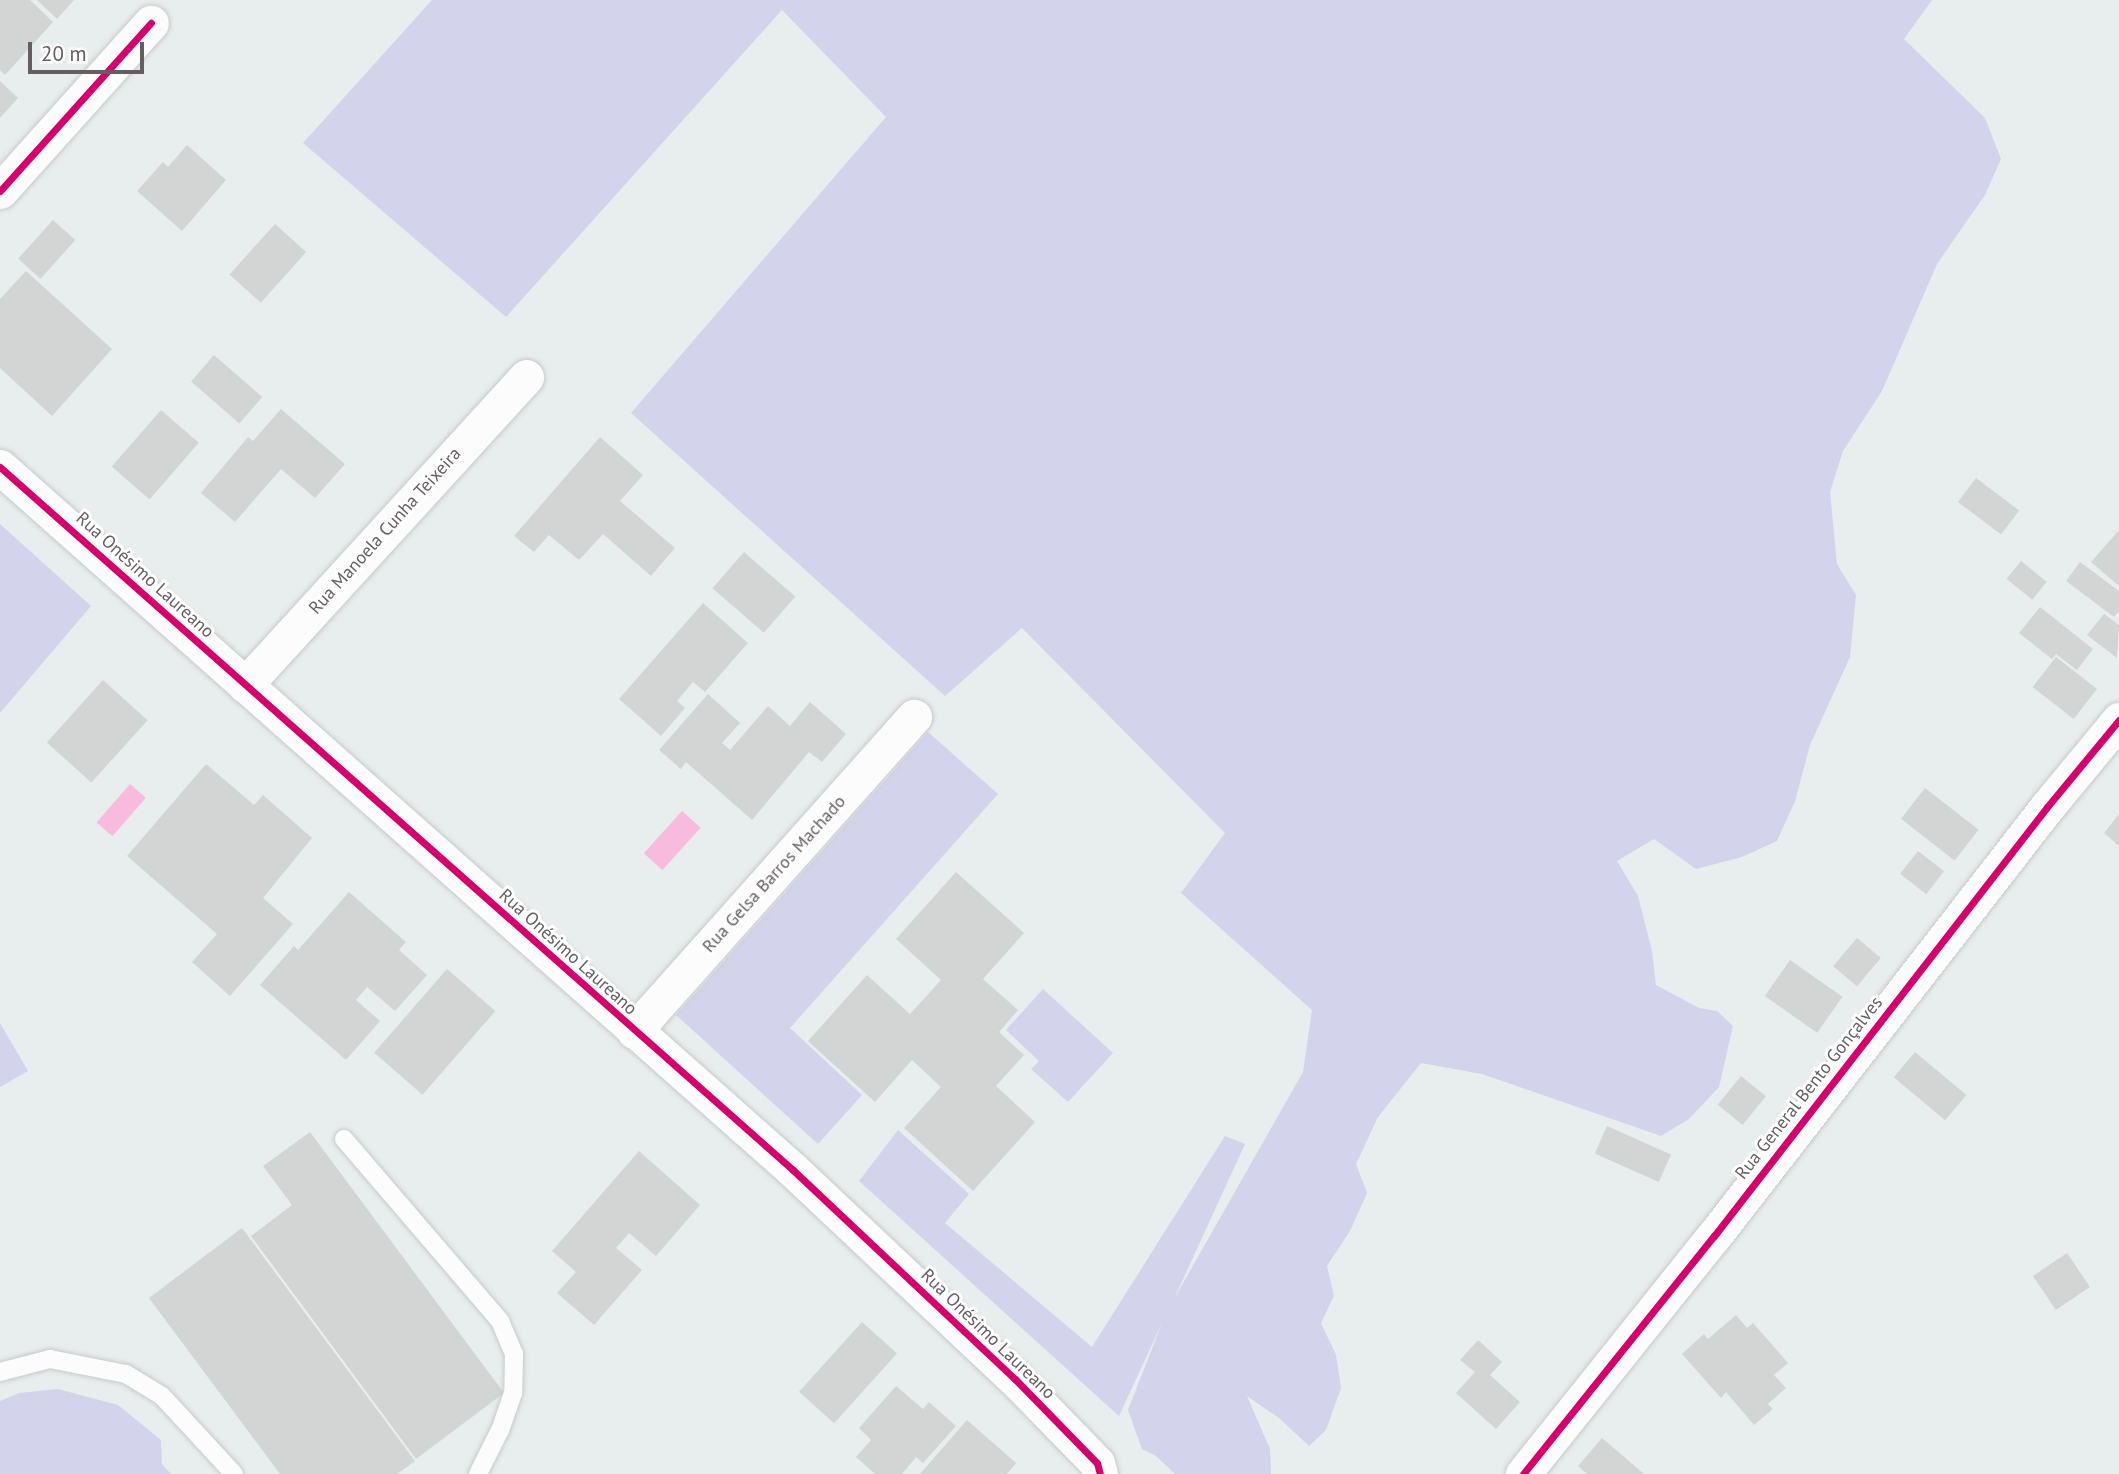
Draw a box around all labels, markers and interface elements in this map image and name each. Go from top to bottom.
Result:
scale bar [32,28,147,72]
text: 20 m [41,40,87,67]
street label: Rua Manoela Cunha Teixeira [304,443,466,619]
street label: Rua Onésimo Laureano [72,507,218,643]
street label: Rua Gelsa Barros Machado [698,791,850,957]
street label: Rua Onésimo Laureano [495,884,641,1020]
street label: Rua General Bento Gonçalves [1731,992,1887,1184]
street label: Rua Onésimo Laureano [916,1264,1060,1404]

